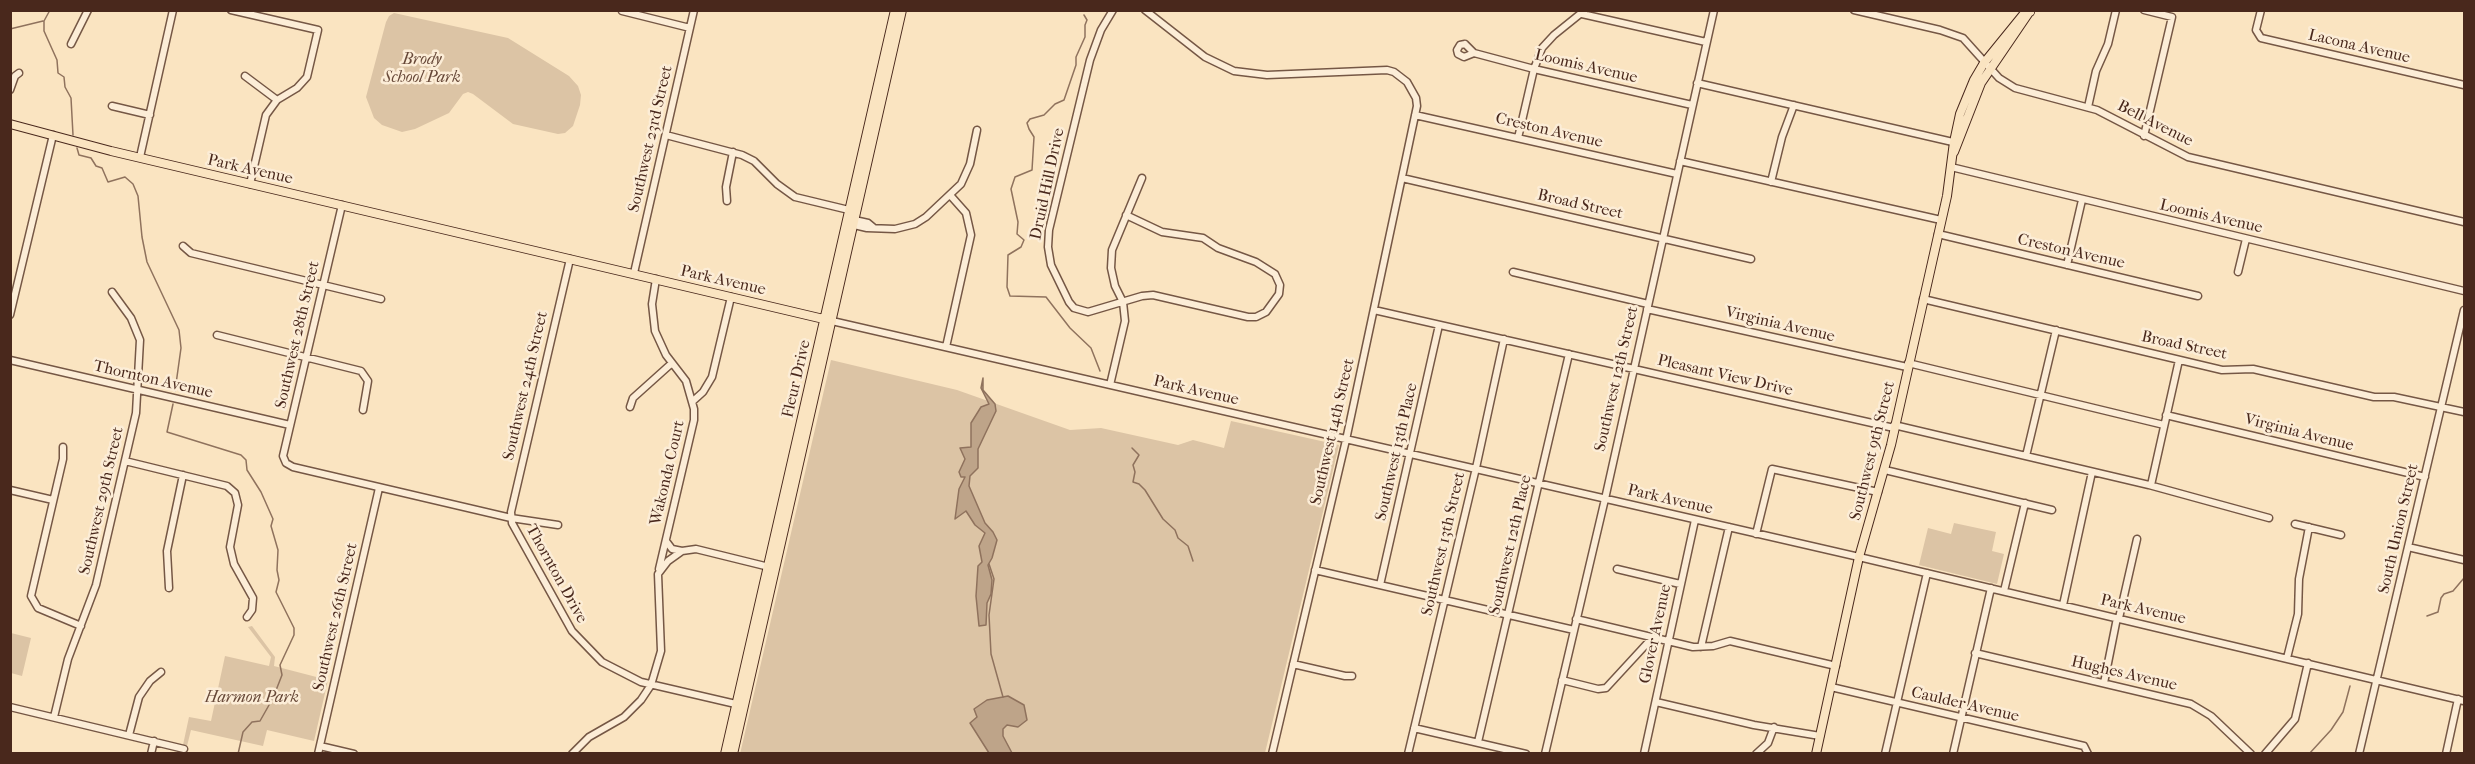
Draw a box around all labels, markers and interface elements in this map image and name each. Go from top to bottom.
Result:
street label: Lacona Avenue [2306,26,2412,68]
street label: Loomis Avenue [1533,46,1639,88]
park label: Brody School Park [383,50,461,88]
street label: Southwest 23rd Street [625,64,677,214]
street label: Bell Avenue [2114,97,2196,151]
street label: Creston Avenue [1494,109,1604,153]
street label: Druid Hill Drive [1027,126,1069,242]
street label: Park Avenue [206,151,294,189]
street label: Broad Street [1535,186,1625,224]
street label: Loomis Avenue [2158,196,2264,238]
street label: Creston Avenue [2016,230,2126,274]
street label: Southwest 28th Street [272,259,324,411]
street label: Park Avenue [679,262,767,300]
street label: Virginia Avenue [1723,303,1837,347]
street label: Southwest 12th Street [1591,305,1643,453]
street label: Southwest 24th Street [500,310,552,462]
street label: Broad Street [2139,328,2229,364]
street label: Fleur Drive [779,338,815,420]
street label: Pleasant View Drive [1656,351,1794,401]
street label: Thornton Avenue [91,357,215,403]
street label: Southwest 14th Street [1307,357,1359,507]
street label: Park Avenue [1152,372,1240,410]
street label: Southwest 9th Street [1846,379,1900,523]
street label: Southwest 13th Place [1372,381,1422,523]
street label: Virginia Avenue [2242,410,2356,456]
street label: Wakonda Court [647,419,689,527]
street label: Southwest 29th Street [76,425,128,577]
street label: South Union Street [2375,462,2423,596]
street label: Southwest 13th Street [1418,470,1470,618]
street label: Southwest 12th Place [1486,473,1536,617]
street label: Park Avenue [1626,481,1714,519]
street label: Thornton Drive [521,521,591,627]
street label: Southwest 26th Street [310,541,362,693]
street label: Glover Avenue [1636,583,1676,685]
street label: Park Avenue [2099,591,2187,629]
street label: Hughes Avenue [2069,653,2179,695]
street label: Caulder Avenue [1909,683,2021,727]
park label: Harmon Park [205,688,299,708]

